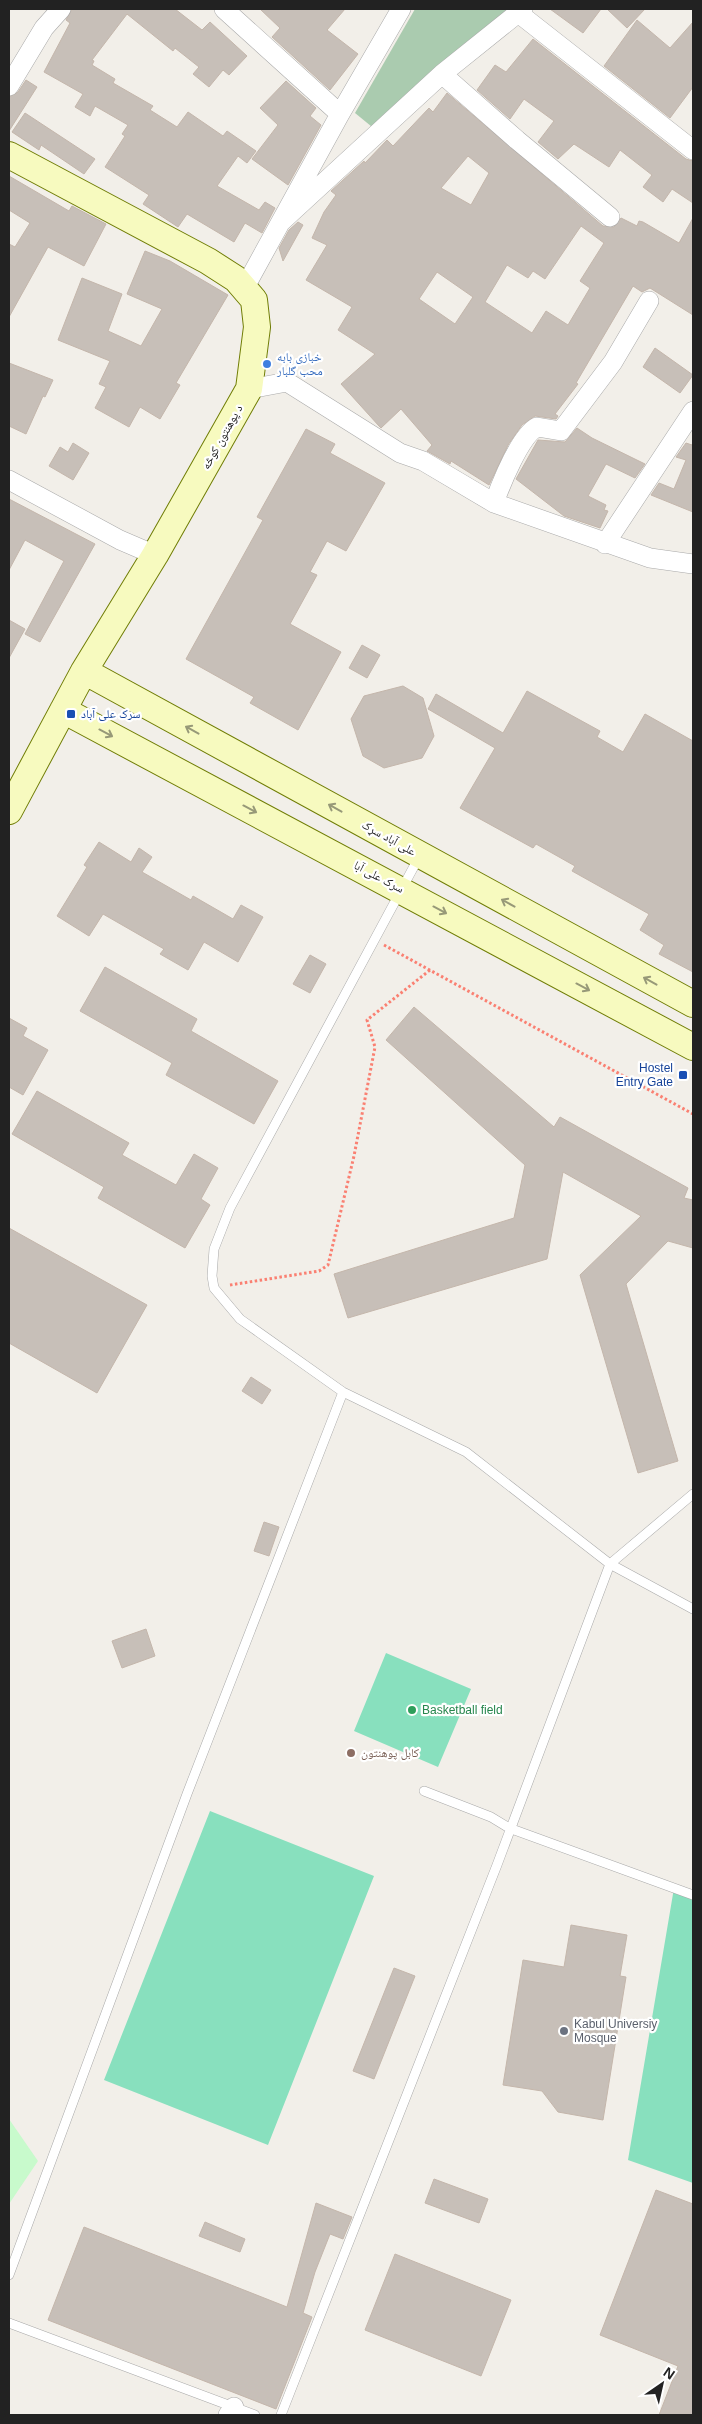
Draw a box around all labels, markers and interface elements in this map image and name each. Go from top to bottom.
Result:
place label: خبازی بابه محب گلبار [276,350,323,378]
marker: خبازی بابه محب گلبار [261,358,273,370]
street label: د پوهنتون کوڅه [199,402,246,472]
place label: سرک علی آباد [81,707,141,721]
marker: سرک علی آباد [65,708,77,720]
one-way arrow [185,725,200,735]
one-way arrow [99,728,114,738]
one-way arrow [328,803,342,813]
one-way arrow [242,805,257,814]
street label: علی آباد سړک [359,817,418,859]
street label: سرک علی آبا [351,858,406,896]
one-way arrow [501,898,516,907]
one-way arrow [432,906,447,915]
one-way arrow [643,976,658,986]
one-way arrow [575,982,590,992]
place label: Hostel Entry Gate [616,1061,673,1089]
marker: Hostel Entry Gate [677,1069,689,1081]
place label: Basketball field [422,1703,503,1717]
marker: Basketball field [406,1704,418,1716]
place label: کابل پوهنتون [361,1746,419,1760]
marker: کابل پوهنتون [345,1747,357,1759]
place label: Kabul Universiy Mosque [574,2017,657,2045]
marker: Kabul Universiy Mosque [558,2025,570,2037]
north arrow [637,2359,687,2409]
text: N [661,2364,678,2383]

